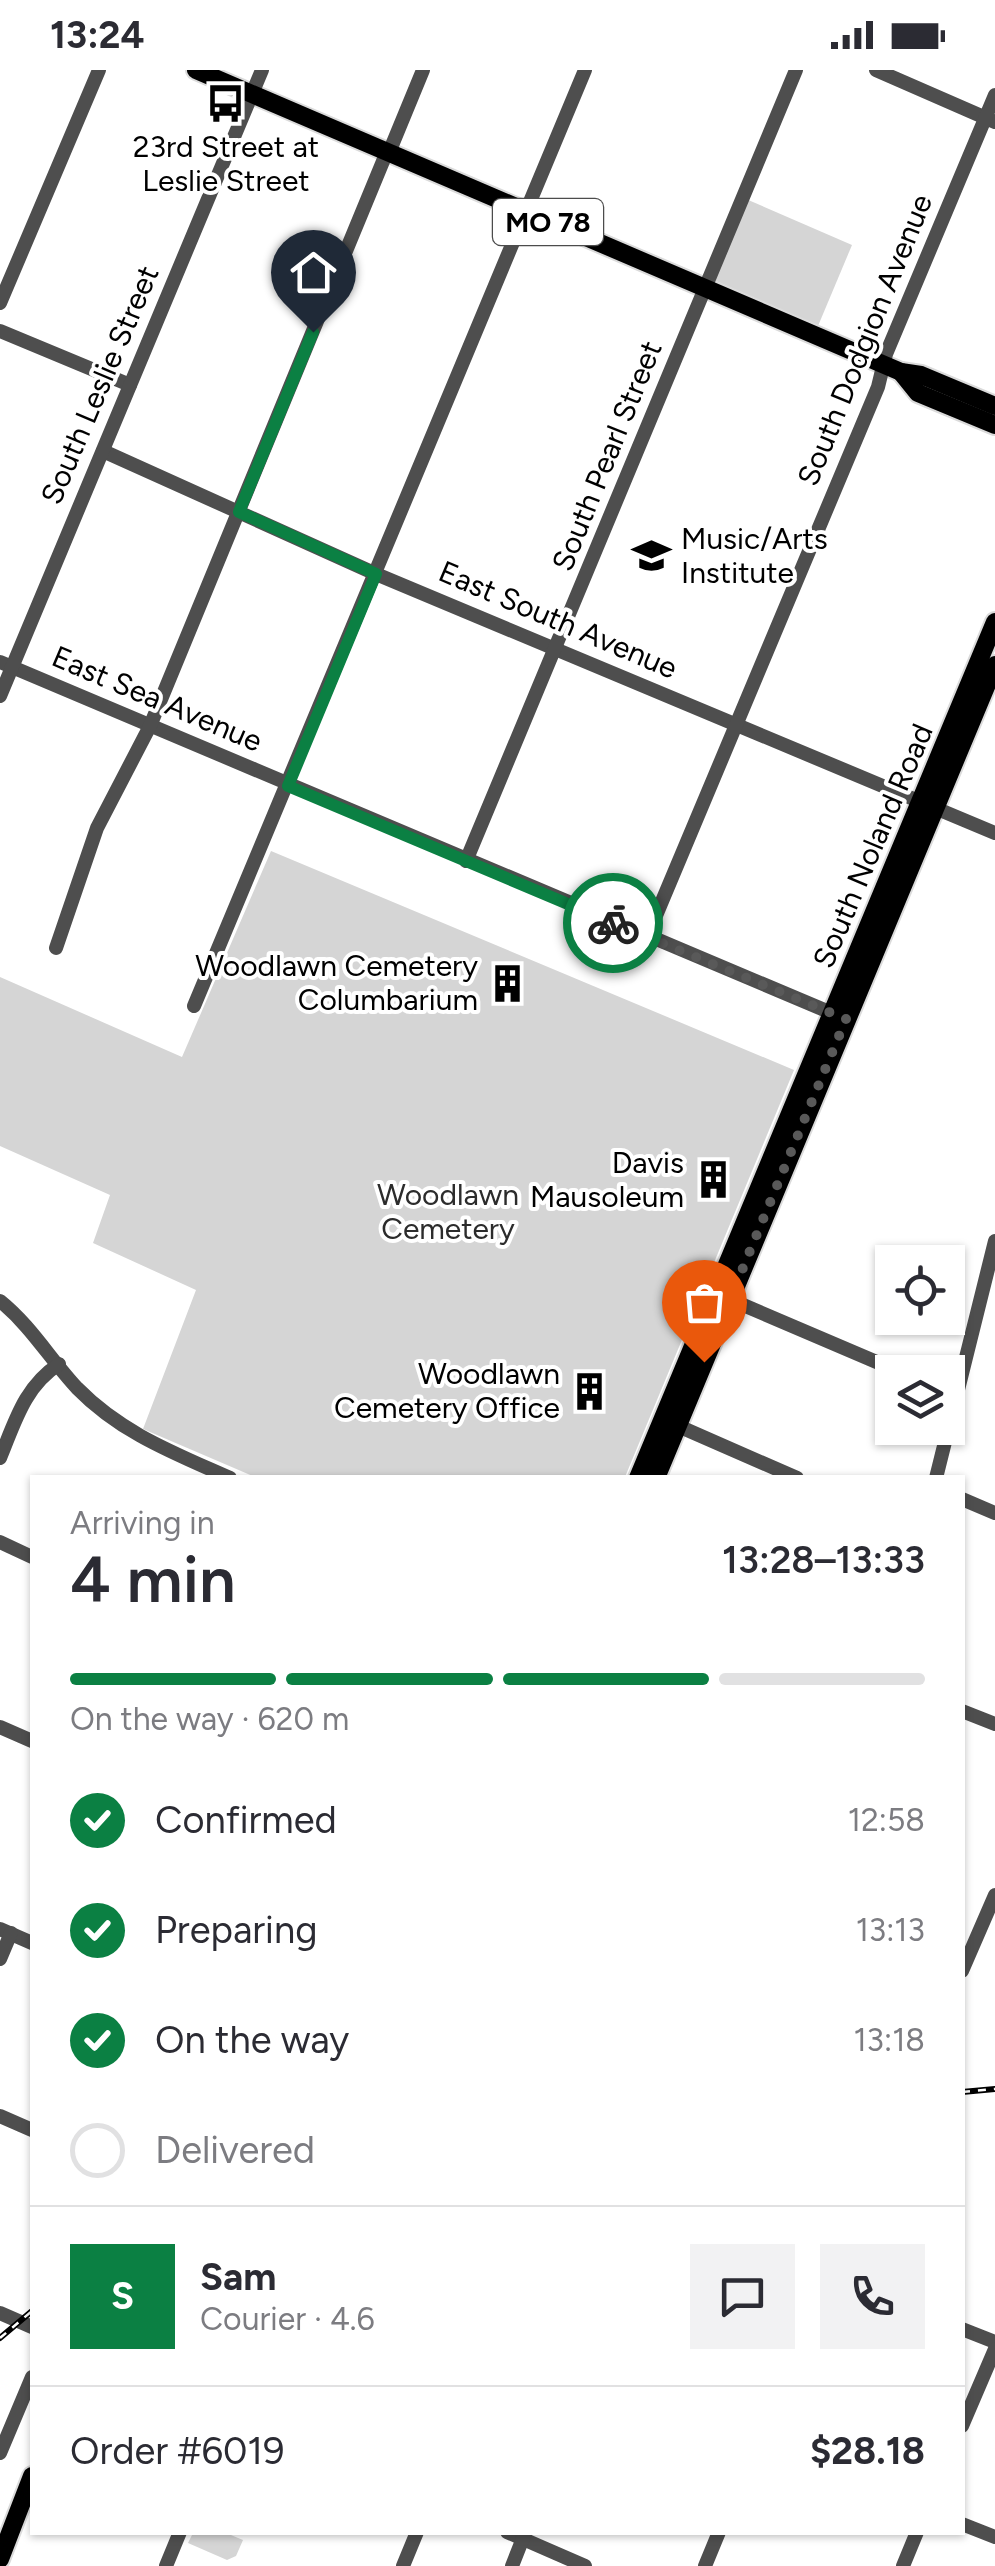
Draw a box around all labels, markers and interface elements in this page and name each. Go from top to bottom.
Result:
text: 13:24 [50,12,145,58]
bus stop icon: 23rd Street at Leslie Street [205,82,247,124]
place label: 23rd Street at Leslie Street [133,128,319,199]
street label: South Dodgion Avenue [789,189,940,491]
road number: MO 78 [493,199,603,245]
pin [271,230,356,333]
icon: home [286,245,341,300]
street label: South Leslie Street [33,260,166,510]
street label: South Pearl Street [544,335,670,576]
place label: Music/Arts Institute [681,520,828,591]
school or university icon: Music/Arts Institute [630,535,672,577]
street label: East South Avenue [433,553,683,686]
street label: East Sea Avenue [47,638,268,759]
street label: South Noland Road [804,718,941,973]
courier [563,873,663,973]
icon: bike [586,896,641,951]
place label: Woodlawn Cemetery Columbarium [195,947,478,1018]
building icon: Woodlawn Cemetery Columbarium [487,962,529,1004]
place label: Davis Mausoleum [530,1144,684,1215]
building icon: Davis Mausoleum [693,1159,735,1201]
park label: Woodlawn Cemetery [377,1176,519,1247]
map controls [875,1245,965,1445]
button: locate [875,1245,965,1335]
pin [662,1260,747,1363]
icon: bag [677,1275,732,1330]
place label: Woodlawn Cemetery Office [334,1355,560,1426]
button: layers [875,1355,965,1445]
building icon: Woodlawn Cemetery Office [569,1370,611,1412]
text: Arriving in [70,1504,215,1542]
text: 13:28–13:33 [722,1537,925,1583]
text: 4 min [70,1540,236,1618]
text: On the way · 620 m [70,1700,349,1738]
icon: check [70,1793,125,1848]
text: Confirmed [155,1797,337,1843]
text: 12:58 [848,1801,925,1839]
icon: check [70,1903,125,1958]
text: Preparing [155,1907,317,1953]
text: 13:13 [856,1911,925,1949]
icon: check [70,2013,125,2068]
text: On the way [155,2017,349,2063]
text: 13:18 [853,2021,925,2059]
text: Delivered [155,2127,315,2173]
button: chat [690,2244,795,2349]
button: phone [820,2244,925,2349]
text: Sam [200,2254,276,2300]
text: S [111,2273,134,2319]
text: Courier · 4.6 [200,2300,375,2338]
text: Order #6019 [70,2428,285,2474]
text: $28.18 [810,2428,925,2474]

